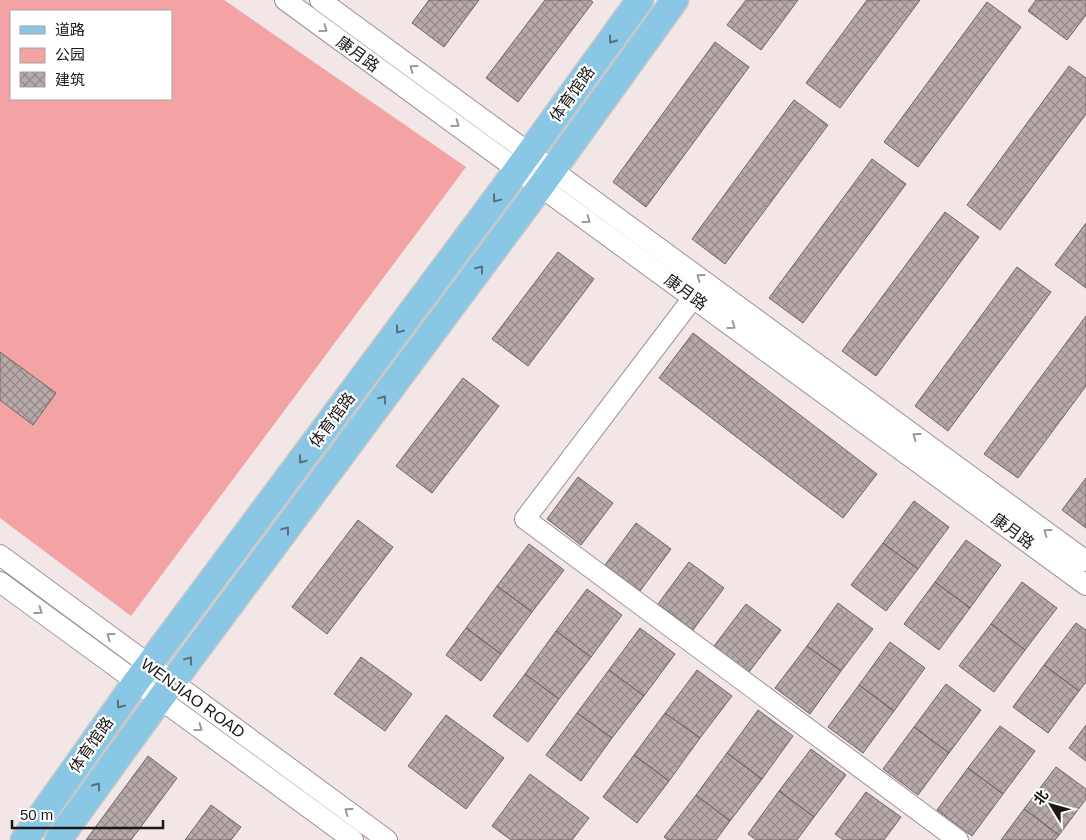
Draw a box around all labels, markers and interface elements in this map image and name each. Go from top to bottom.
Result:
legend [10,10,172,100]
text: 道路 [55,21,85,38]
one-way arrow [318,23,328,32]
street label: 康月路 [334,33,382,75]
one-way arrow [609,34,618,43]
text: 公园 [55,46,85,63]
street label: 体育馆路 [546,63,598,125]
one-way arrow [410,65,419,74]
text: 建筑 [55,71,85,88]
one-way arrow [450,118,459,128]
one-way arrow [493,193,502,203]
one-way arrow [581,214,591,223]
one-way arrow [474,266,482,275]
street label: 康月路 [662,271,710,313]
one-way arrow [697,275,706,283]
one-way arrow [726,320,736,329]
one-way arrow [396,324,405,334]
street label: 体育馆路 [306,389,358,451]
one-way arrow [377,396,385,405]
one-way arrow [912,433,922,442]
one-way arrow [299,454,307,463]
street label: 康月路 [989,510,1037,552]
one-way arrow [280,527,288,536]
one-way arrow [1043,529,1053,538]
one-way arrow [33,605,43,614]
one-way arrow [106,633,116,642]
street label: WENJIAO ROAD [138,655,248,741]
one-way arrow [183,656,192,666]
one-way arrow [117,699,126,709]
street label: 体育馆路 [66,714,116,776]
one-way arrow [193,722,203,731]
north arrow [1026,780,1076,830]
one-way arrow [91,782,100,792]
text: 北 [1030,787,1051,808]
scale bar [12,798,164,830]
text: 50 m [20,806,53,823]
one-way arrow [344,808,354,817]

